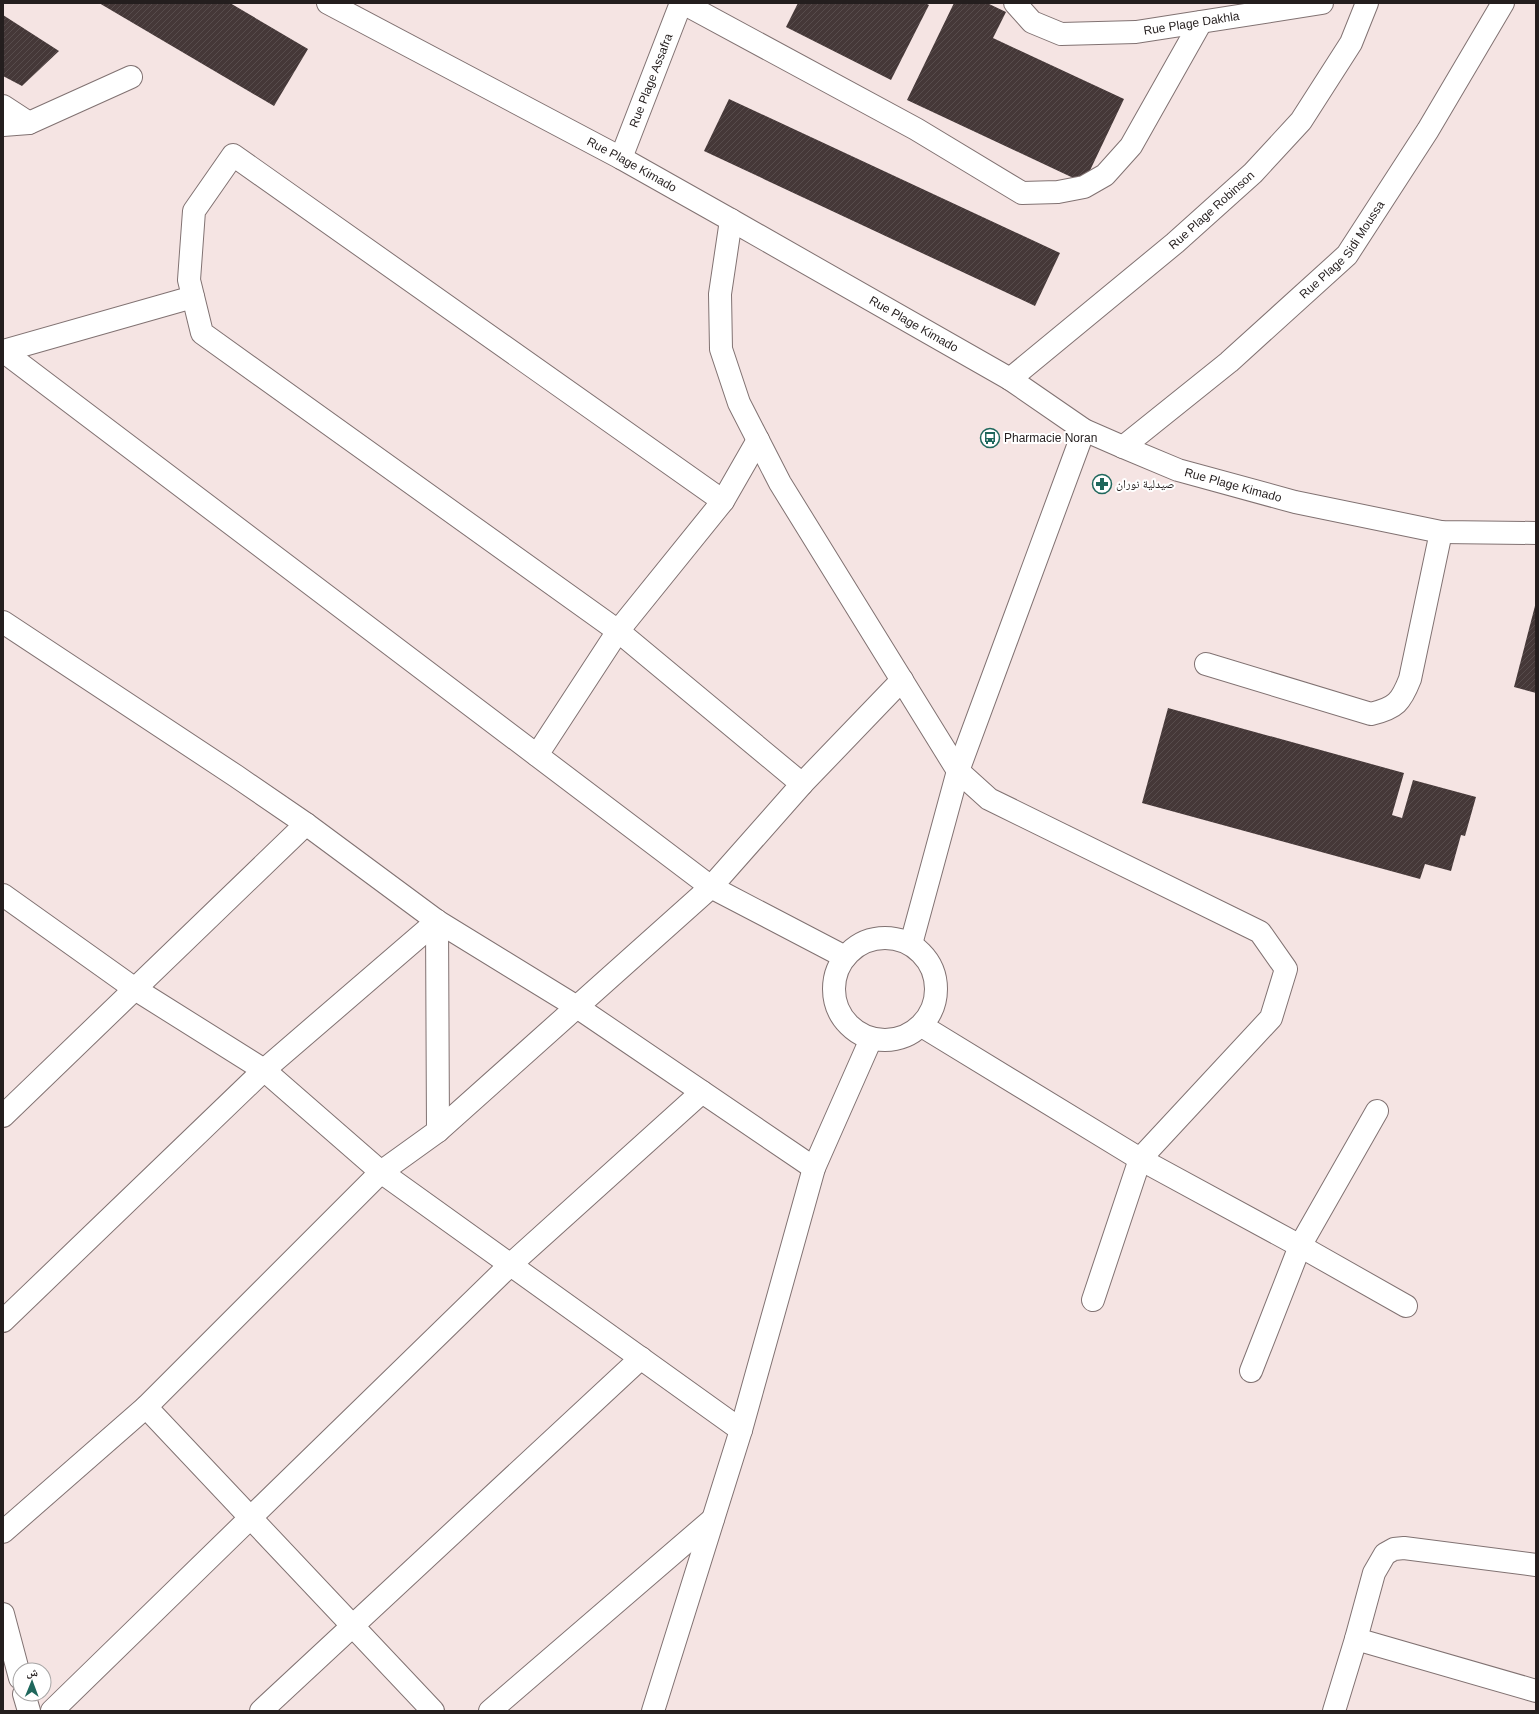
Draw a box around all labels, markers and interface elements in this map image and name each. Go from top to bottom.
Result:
street label: Rue Plage Dakhla [1142,9,1241,38]
street label: Rue Plage Assafra [626,31,676,130]
street label: Rue Plage Kimado [584,134,679,195]
street label: Rue Plage Robinson [1166,168,1257,252]
street label: Rue Plage Sidi Moussa [1297,198,1387,302]
street label: Rue Plage Kimado [867,293,961,355]
bus stop icon: Pharmacie Noran [979,427,1001,449]
place label: Pharmacie Noran [1004,431,1097,445]
street label: Rue Plage Kimado [1183,465,1284,505]
pharmacy icon: صيدلية نوران [1091,473,1113,495]
place label: صيدلية نوران [1116,477,1175,491]
north arrow [12,1662,52,1702]
text: ش [26,1666,38,1680]

